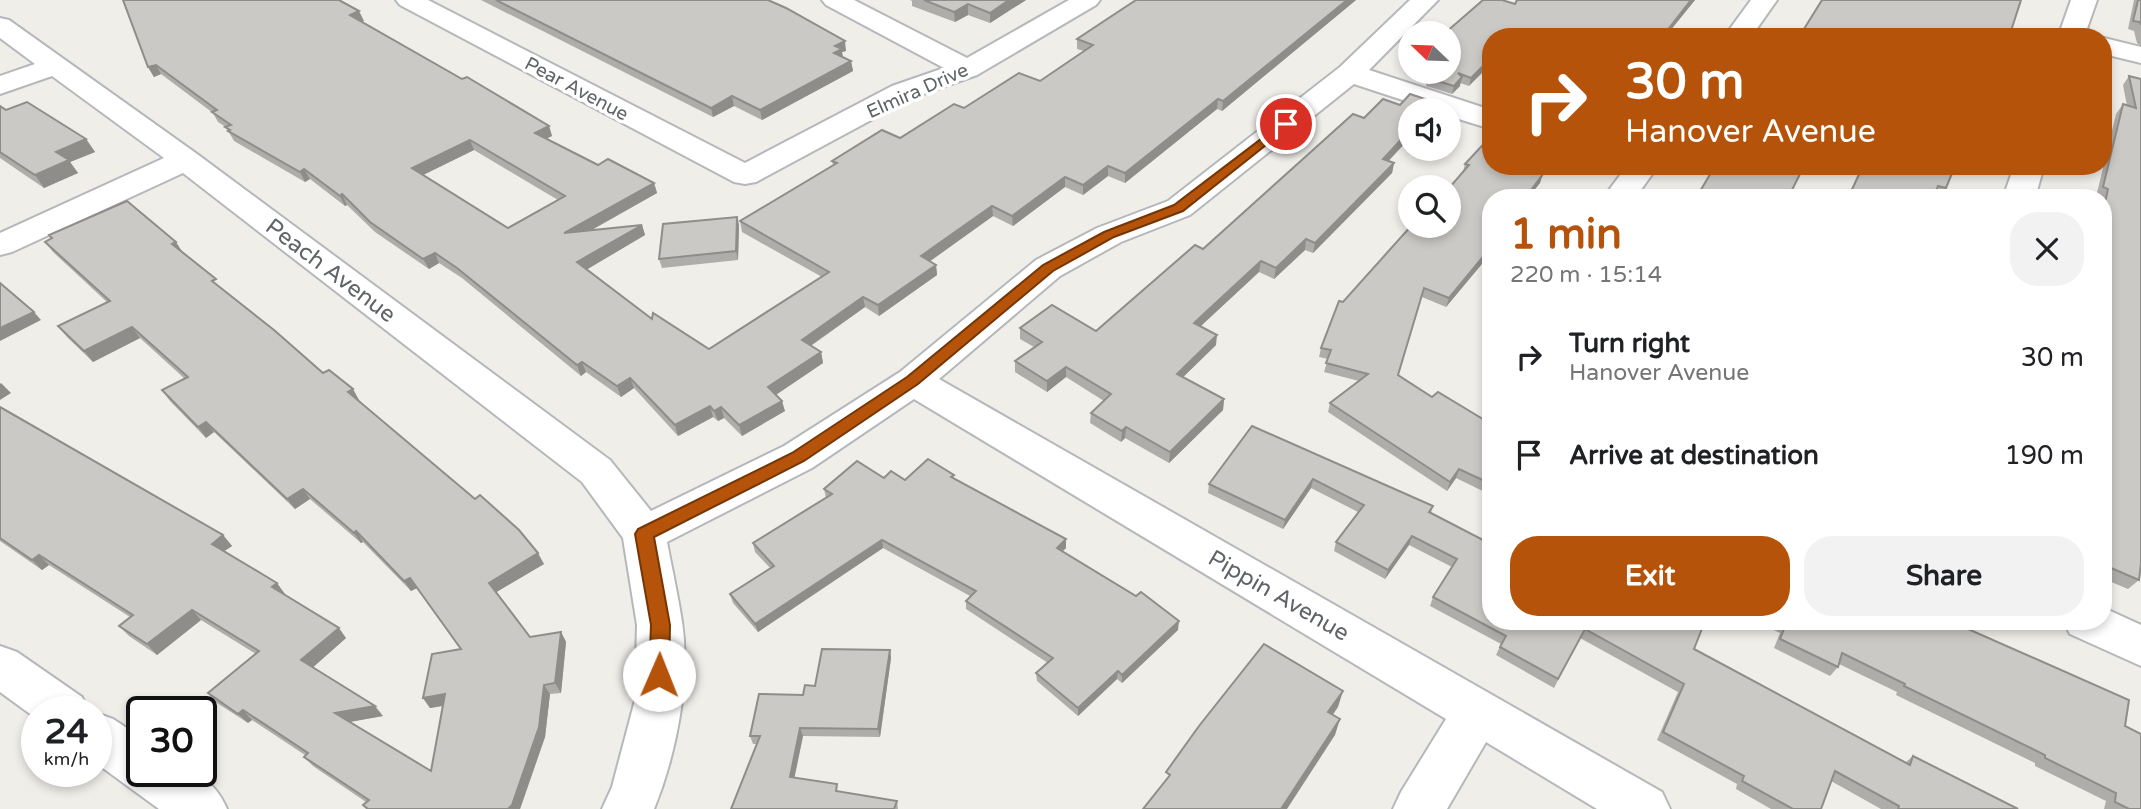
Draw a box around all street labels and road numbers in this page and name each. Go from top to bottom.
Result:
street label: Pear Avenue [521,52,632,125]
street label: Elmira Drive [863,59,972,123]
street label: Peach Avenue [260,213,401,329]
street label: Pippin Avenue [1203,544,1354,648]

